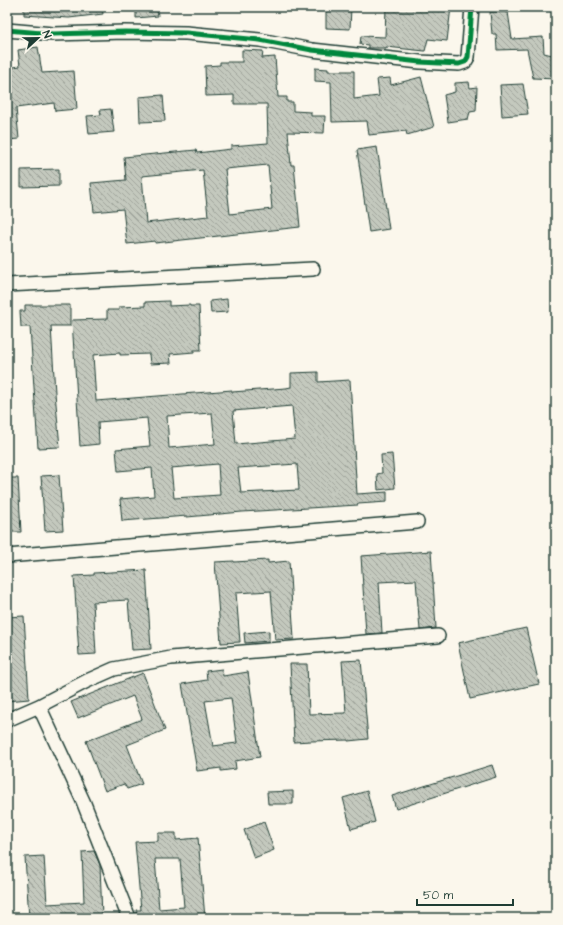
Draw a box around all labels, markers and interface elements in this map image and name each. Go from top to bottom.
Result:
north arrow [18,18,58,58]
text: N [39,28,55,41]
scale bar [417,881,513,907]
text: 50 m [423,887,454,904]

